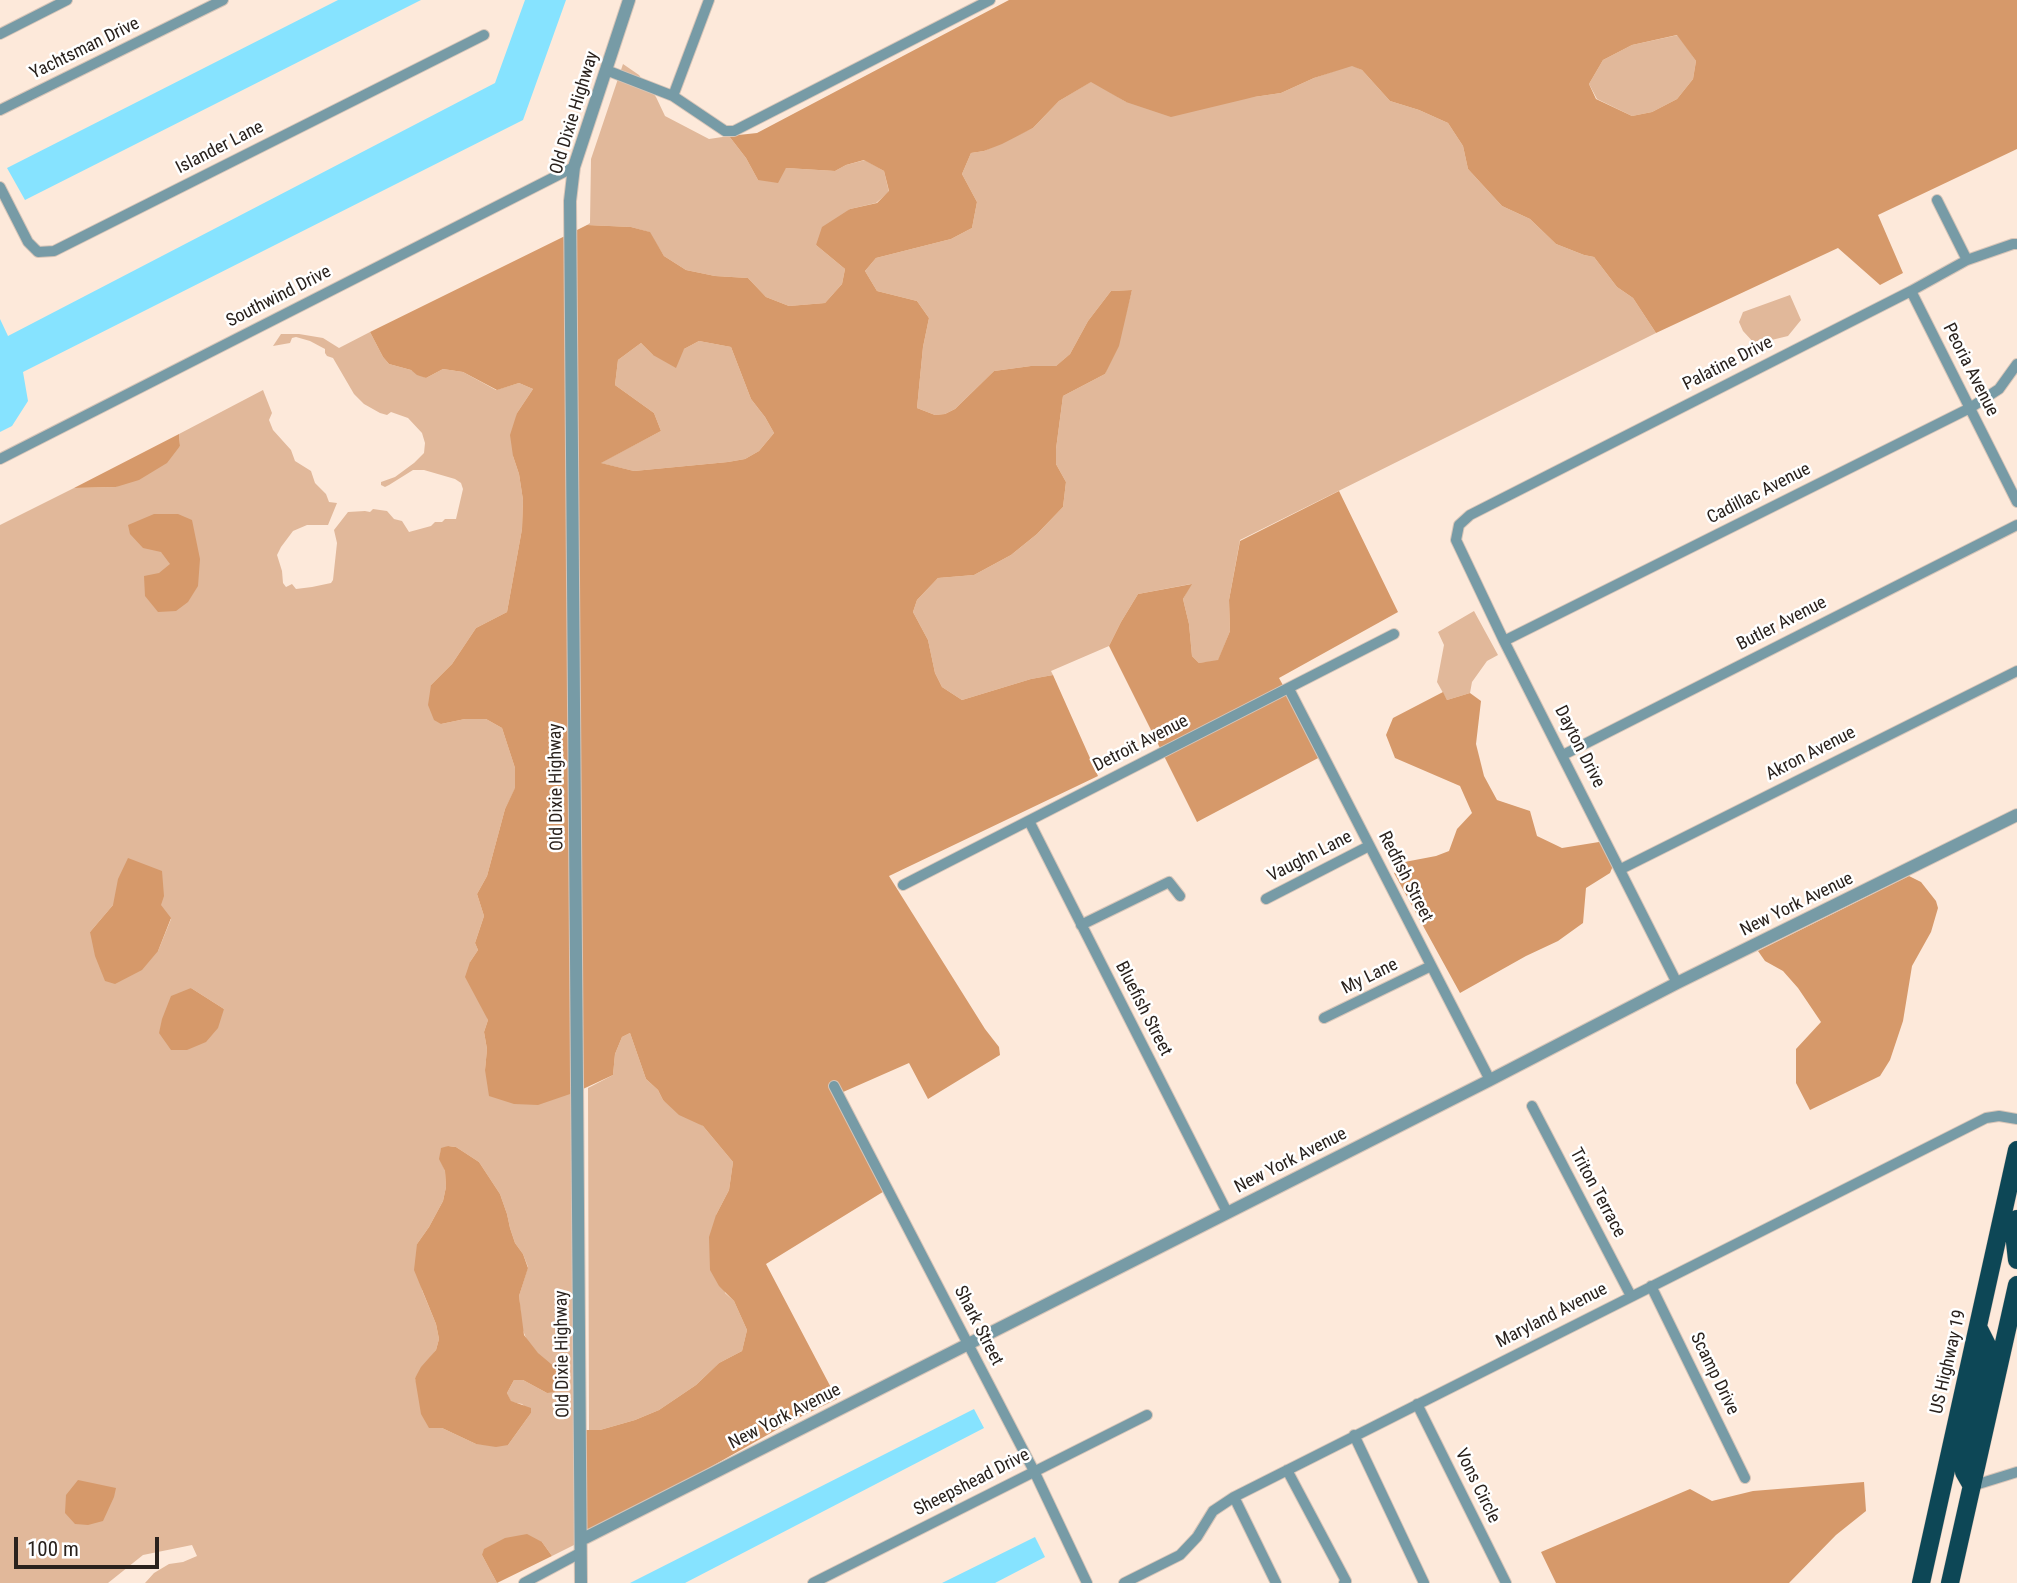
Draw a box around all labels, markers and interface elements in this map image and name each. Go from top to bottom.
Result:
street label: Yachtsman Drive [27,13,143,85]
street label: Old Dixie Highway [546,49,604,177]
street label: Islander Lane [173,117,267,179]
street label: Southwind Drive [223,261,335,333]
street label: Peoria Avenue [1937,320,2003,420]
street label: Palatine Drive [1679,332,1777,396]
street label: Cadillac Avenue [1704,459,1814,529]
street label: Butler Avenue [1734,592,1830,656]
street label: Dayton Drive [1549,702,1609,792]
street label: Detroit Avenue [1090,711,1192,777]
street label: Akron Avenue [1763,722,1859,786]
street label: Old Dixie Highway [545,723,569,851]
street label: Vaughn Lane [1264,827,1356,887]
street label: Redfish Street [1373,828,1437,926]
street label: New York Avenue [1737,868,1857,942]
street label: My Lane [1338,954,1402,1000]
street label: Bluefish Street [1110,958,1176,1060]
street label: New York Avenue [1231,1123,1351,1199]
street label: Triton Terrace [1564,1145,1630,1241]
street label: Maryland Avenue [1493,1279,1611,1353]
street label: Shark Street [949,1283,1007,1369]
street label: Old Dixie Highway [551,1290,575,1418]
street label: US Highway 19 [1927,1308,1971,1416]
street label: Scamp Drive [1685,1329,1743,1419]
street label: New York Avenue [725,1379,845,1455]
street label: Sheepshead Drive [911,1445,1033,1521]
street label: Vons Circle [1450,1445,1504,1527]
scale bar [18,1524,163,1568]
text: 100 m [27,1537,79,1561]

